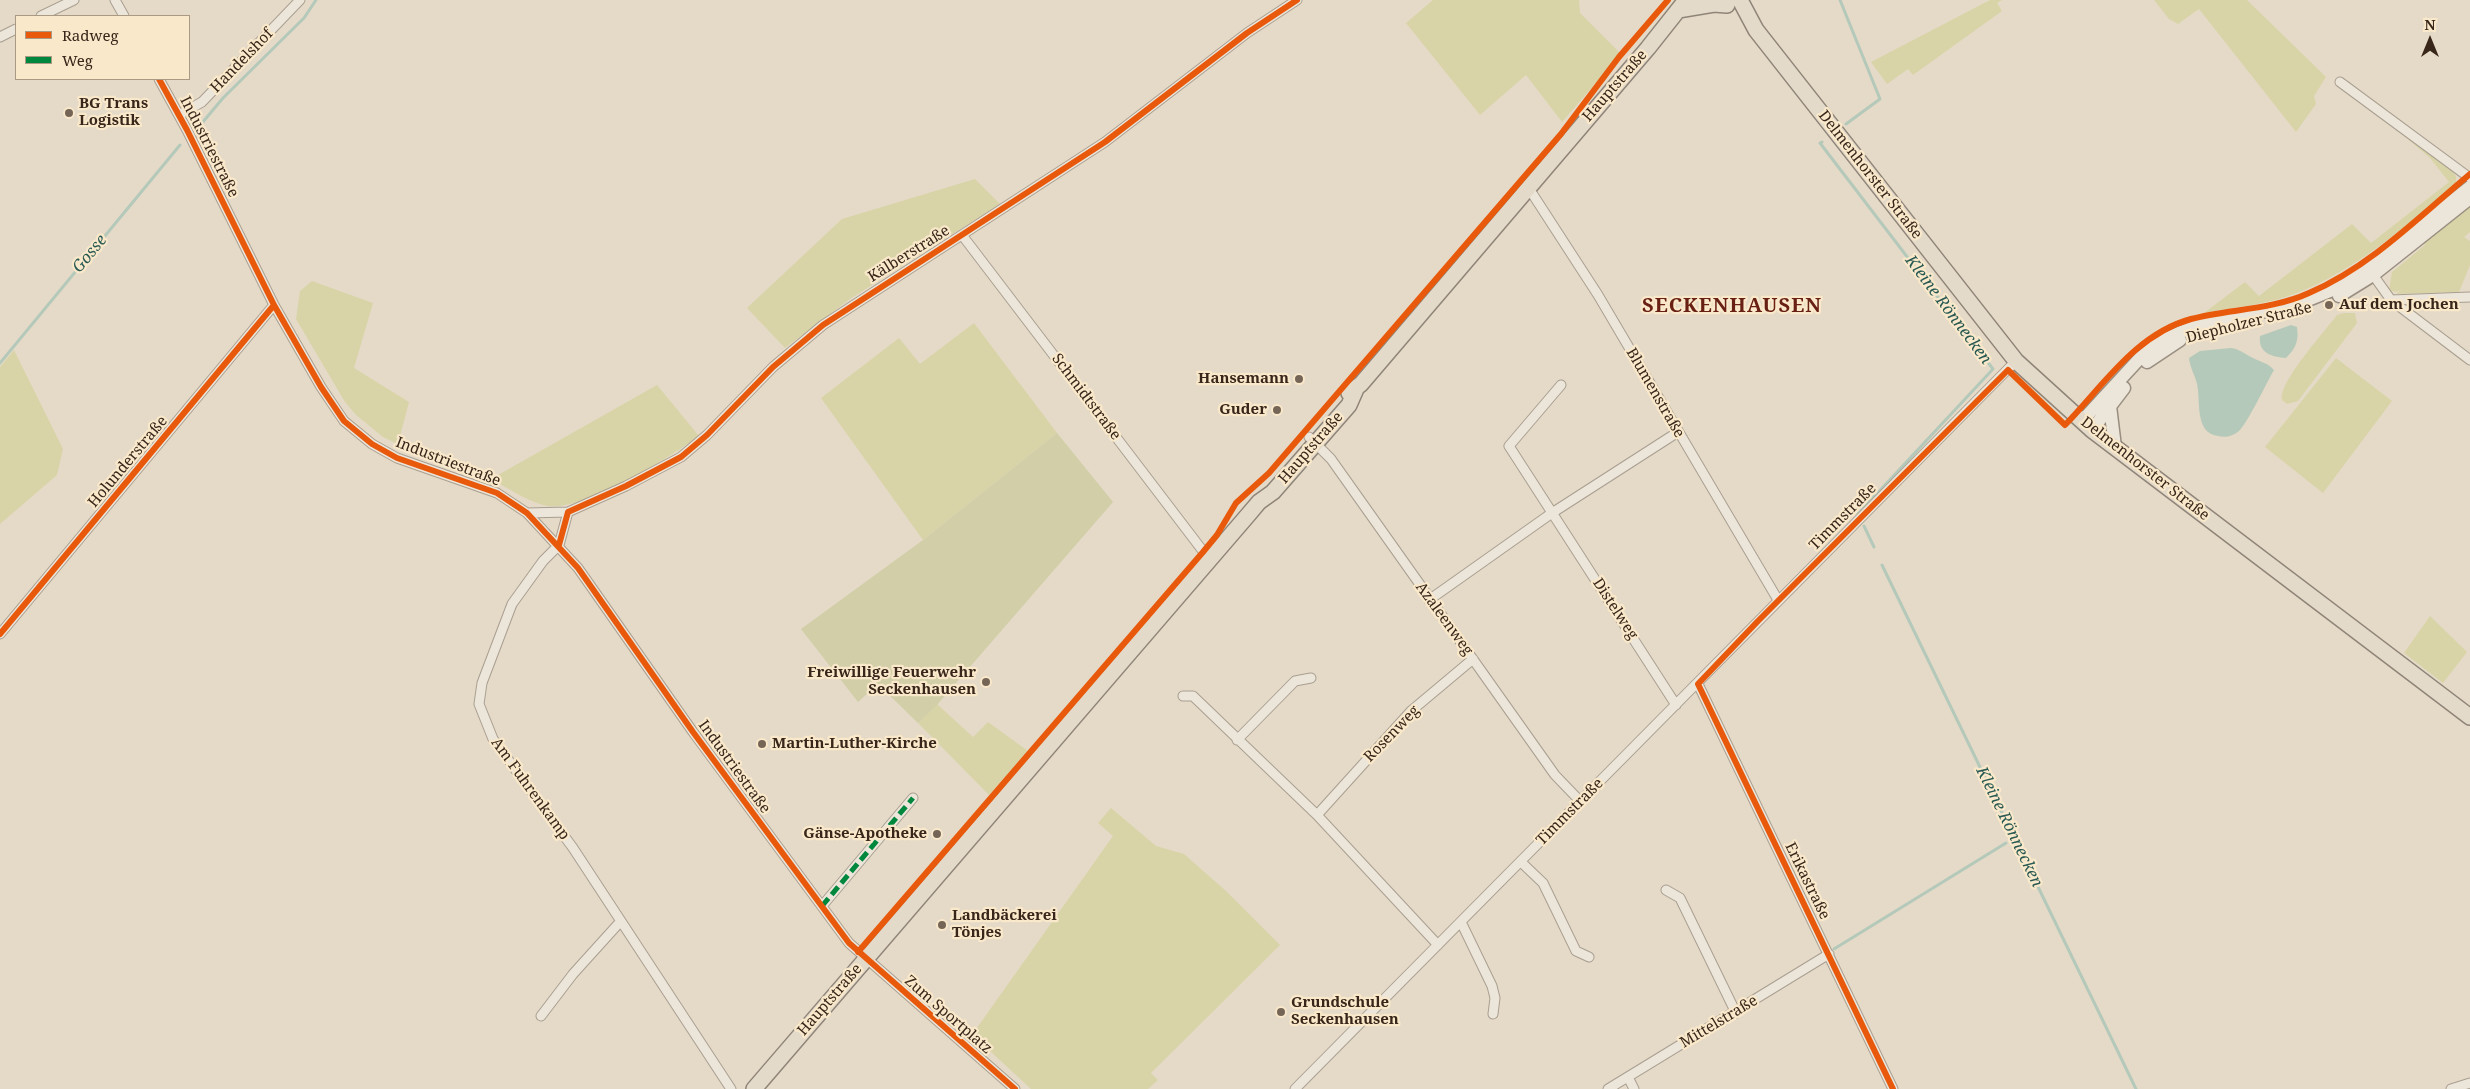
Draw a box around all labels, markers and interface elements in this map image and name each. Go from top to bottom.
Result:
legend [15,15,190,80]
north arrow [2405,15,2455,65]
text: N [2424,15,2436,34]
text: Radweg [62,25,119,45]
street label: Handelshof [207,25,277,97]
street label: Hauptstraße [1579,46,1651,126]
text: Weg [62,50,93,70]
street label: Industriestraße [176,94,242,200]
place label: BG Trans Logistik [79,95,148,130]
marker: BG Trans Logistik [63,107,75,119]
street label: Delmenhorster Straße [1814,107,1926,243]
street label: Kälberstraße [865,222,953,286]
water label: Gosse [69,231,111,277]
water label: Kleine Rönnecken [1901,252,1995,368]
district label: SECKENHAUSEN [1641,294,1823,318]
place label: Auf dem Jochen [2339,296,2459,314]
street label: Diepholzer Straße [2184,299,2314,347]
marker: Auf dem Jochen [2323,299,2335,311]
street label: Blumenstraße [1622,345,1688,441]
street label: Schmidtstraße [1048,350,1124,444]
place label: Hansemann [1198,370,1289,388]
marker: Hansemann [1293,373,1305,385]
place label: Guder [1219,401,1267,419]
marker: Guder [1271,404,1283,416]
street label: Hauptstraße [1275,408,1347,488]
street label: Holunderstraße [85,413,171,511]
street label: Delmenhorster Straße [2077,413,2213,525]
street label: Industriestraße [393,434,503,490]
street label: Timmstraße [1806,480,1880,554]
street label: Distelweg [1589,575,1641,643]
street label: Azaleenweg [1411,579,1477,659]
place label: Freiwillige Feuerwehr Seckenhausen [807,664,976,699]
marker: Freiwillige Feuerwehr Seckenhausen [980,676,992,688]
street label: Rosenweg [1361,702,1423,766]
street label: Industriestraße [694,717,774,817]
street label: Am Fuhrenkamp [487,734,573,844]
place label: Martin-Luther-Kirche [772,735,937,753]
marker: Martin-Luther-Kirche [756,738,768,750]
water label: Kleine Rönnecken [1972,764,2046,890]
street label: Timmstraße [1533,775,1607,849]
place label: Gänse-Apotheke [803,825,927,843]
marker: Gänse-Apotheke [931,828,943,840]
street label: Erikastraße [1781,840,1833,922]
place label: Landbäckerei Tönjes [952,907,1057,942]
marker: Landbäckerei Tönjes [936,919,948,931]
street label: Hauptstraße [794,960,866,1040]
street label: Zum Sportplatz [901,972,995,1058]
street label: Mittelstraße [1677,992,1761,1052]
place label: Grundschule Seckenhausen [1291,994,1399,1029]
marker: Grundschule Seckenhausen [1275,1006,1287,1018]

